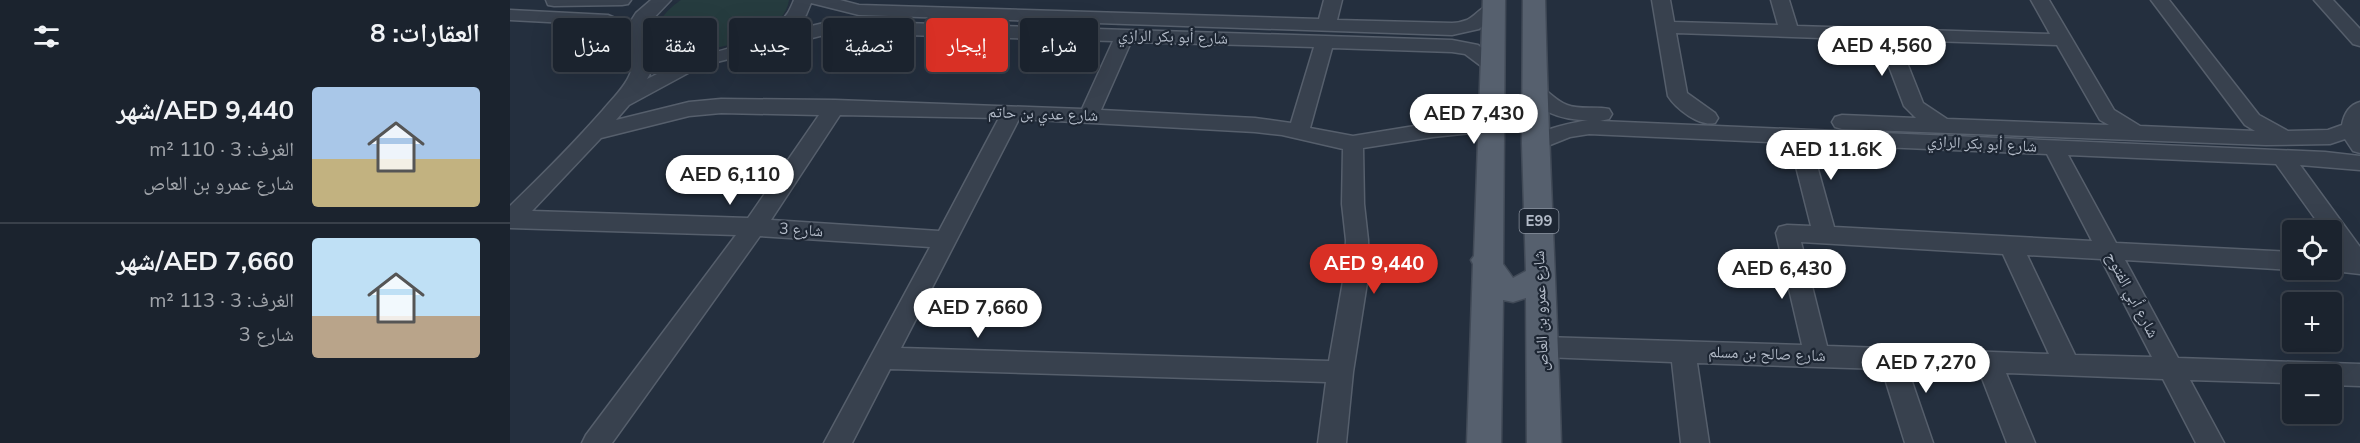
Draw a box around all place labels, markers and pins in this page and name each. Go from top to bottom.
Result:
pin: AED 4,560 [1813,26,1951,77]
pin: AED 7,430 [1405,94,1543,145]
pin: AED 11.6K [1762,130,1900,181]
pin: AED 6,110 [661,155,799,206]
pin: AED 9,440 [1305,244,1443,295]
pin: AED 6,430 [1713,249,1851,300]
pin: AED 7,660 [909,288,1047,339]
pin: AED 7,270 [1857,343,1995,394]

